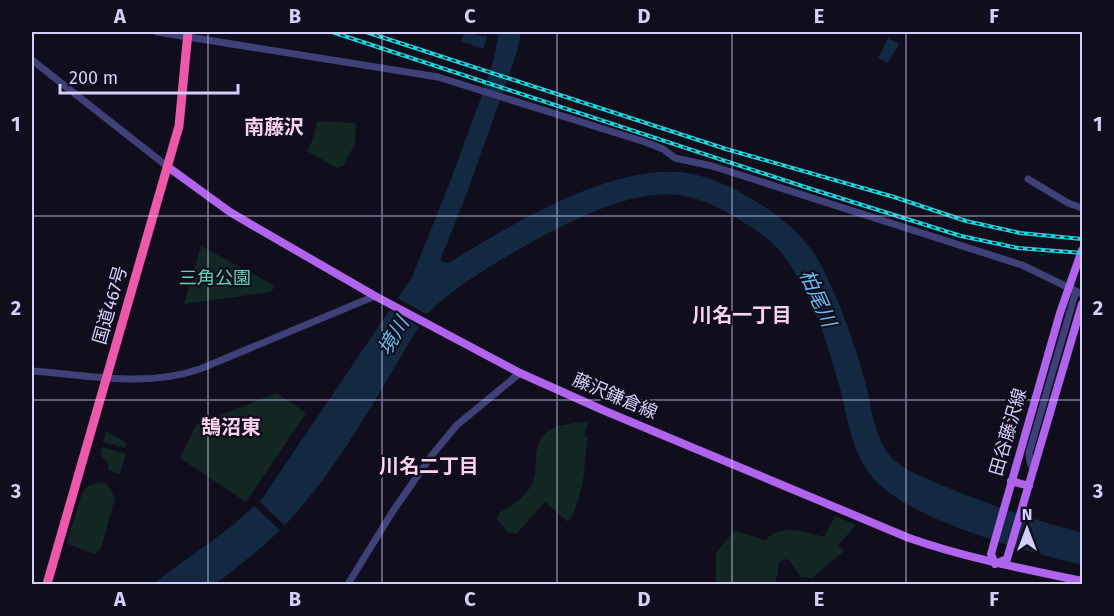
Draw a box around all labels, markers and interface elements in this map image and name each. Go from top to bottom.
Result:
text: A [113,4,127,28]
text: B [289,4,301,28]
text: C [464,4,476,28]
text: D [637,4,651,28]
text: E [814,4,824,28]
text: F [989,4,999,28]
scale bar [60,57,238,95]
text: 200 m [69,67,118,89]
text: 1 [11,112,21,136]
text: 1 [1093,112,1103,136]
district label: 南藤沢 [244,115,304,139]
street label: 国道467号 [88,263,132,347]
water label: 柏尾川 [795,266,842,332]
park label: 三角公園 [179,267,251,289]
text: 2 [11,296,21,320]
text: 2 [1093,296,1103,320]
district label: 川名一丁目 [692,303,792,327]
water label: 境川 [372,311,415,359]
street label: 藤沢鎌倉線 [569,368,661,424]
street label: 田谷藤沢線 [985,386,1031,478]
district label: 鵠沼東 [201,415,261,439]
district label: 川名二丁目 [379,454,479,478]
text: 3 [10,479,21,503]
text: 3 [1092,479,1103,503]
north arrow [997,499,1057,559]
text: N [1022,505,1032,524]
text: A [113,587,127,611]
text: B [289,587,301,611]
text: C [464,587,476,611]
text: D [637,587,651,611]
text: E [814,587,824,611]
text: F [989,587,999,611]

